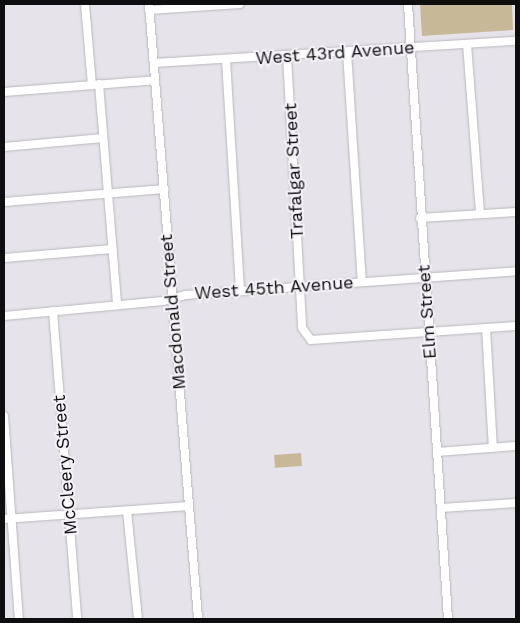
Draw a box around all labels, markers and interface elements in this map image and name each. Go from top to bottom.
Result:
street label: West 43rd Avenue [255,37,415,69]
street label: Trafalgar Street [280,102,308,240]
street label: Macdonald Street [155,233,191,391]
street label: Elm Street [413,264,441,360]
street label: West 45th Avenue [193,272,355,304]
street label: McCleery Street [48,394,82,536]

